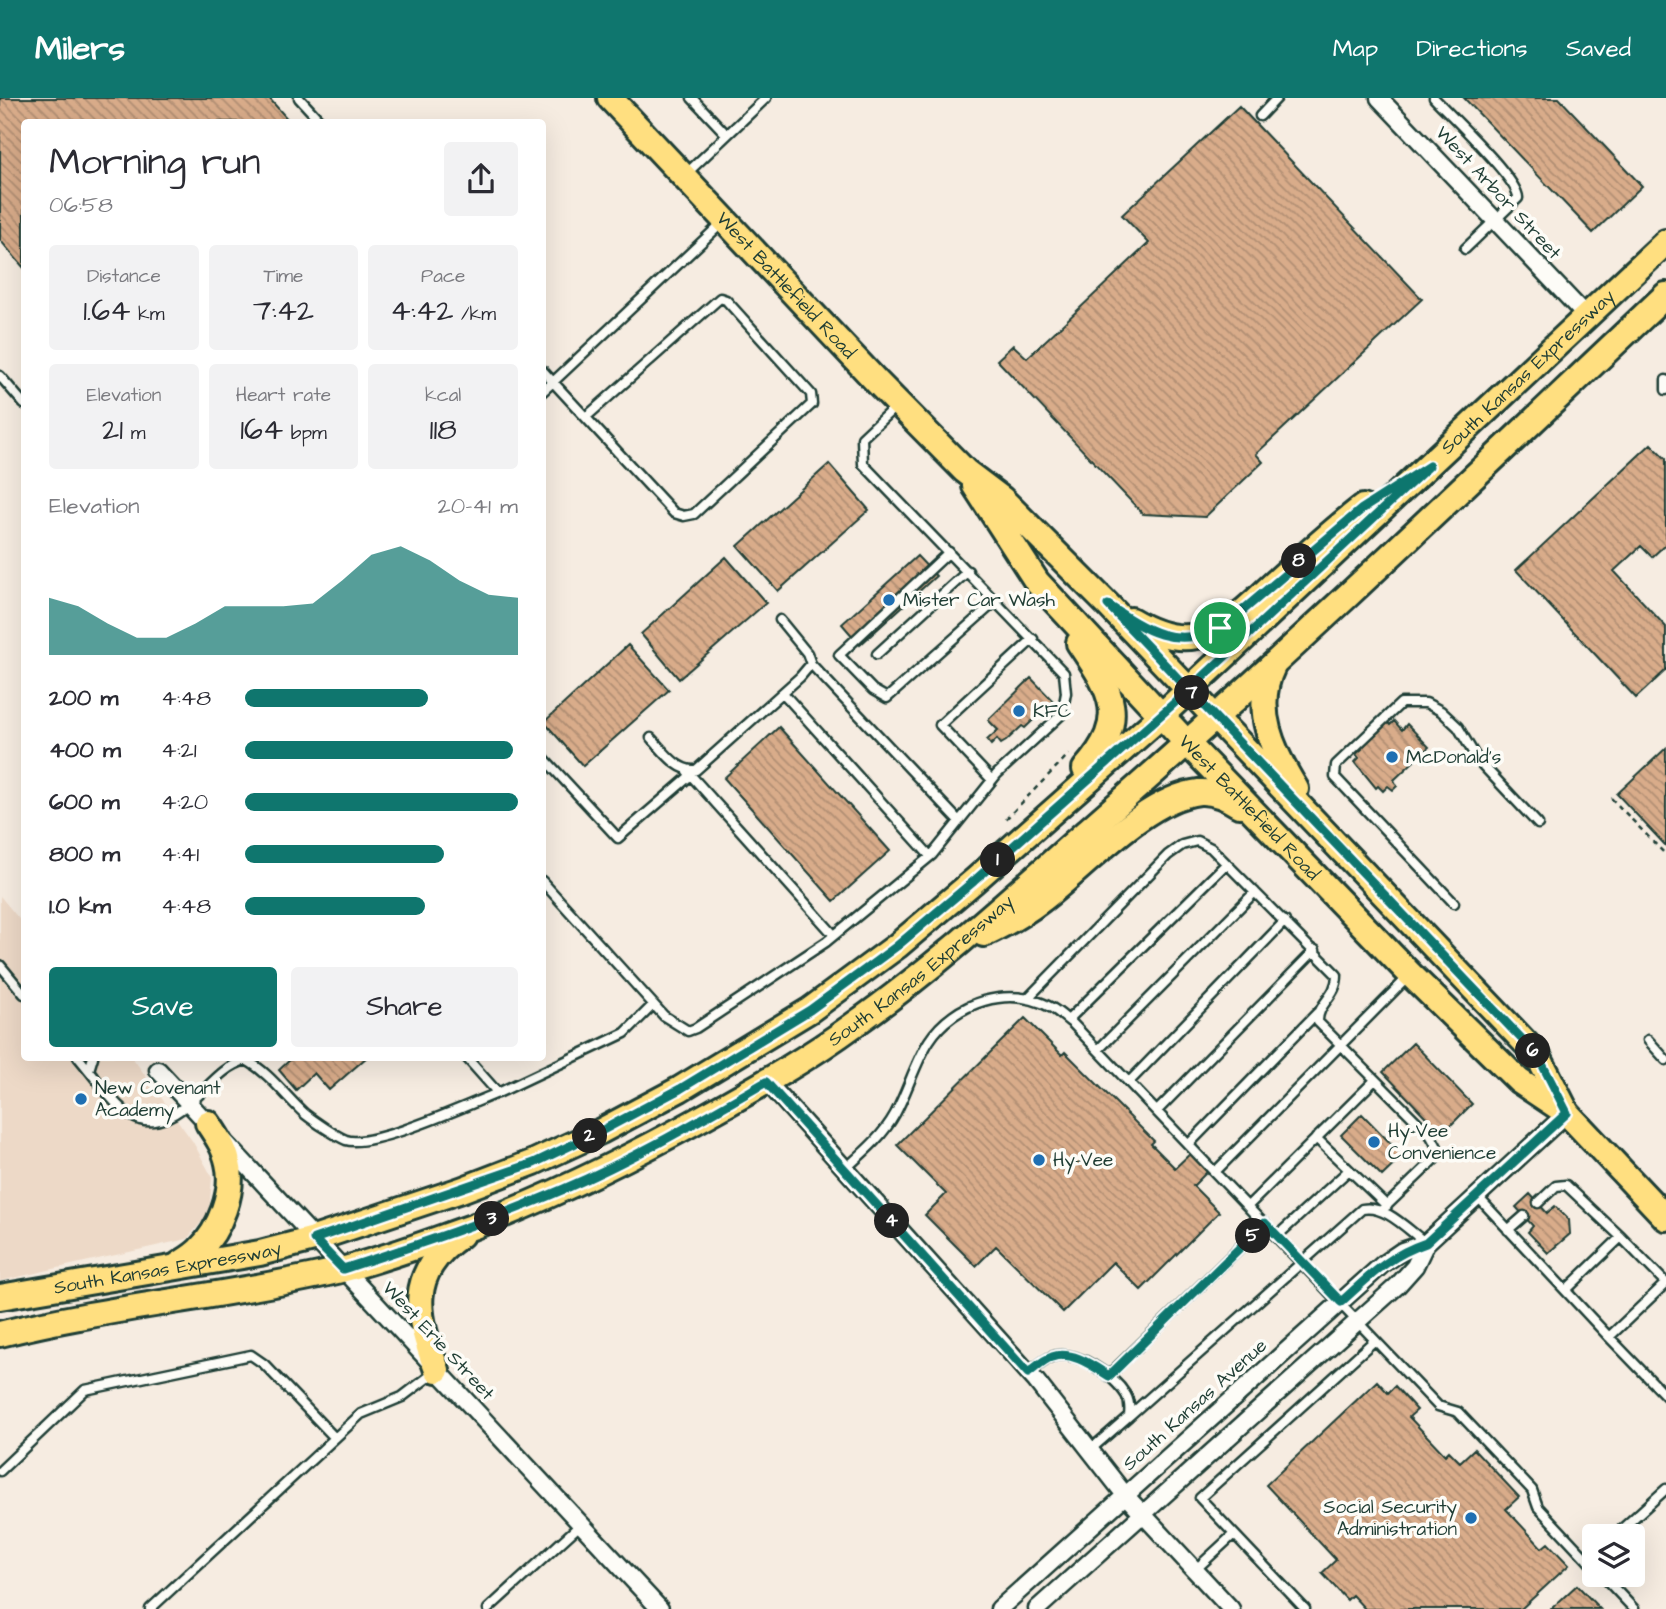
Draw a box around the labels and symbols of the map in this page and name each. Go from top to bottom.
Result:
street label: West Arbor Street [1429,120,1567,266]
street label: West Battlefield Road [710,206,862,365]
street label: South Kansas Expressway [1434,283,1622,461]
pin: 8 [1282,544,1316,578]
place label: Mister Car Wash [903,587,1055,614]
marker: Mister Car Wash [881,592,897,608]
pin [1190,598,1250,658]
pin: 7 [1174,676,1210,710]
place label: KFC [1033,698,1072,725]
marker: KFC [1011,703,1027,719]
street label: West Battlefield Road [1172,729,1326,887]
place label: McDonald's [1406,744,1501,771]
marker: McDonald's [1384,749,1400,765]
pin: 1 [981,842,1016,878]
street label: South Kansas Expressway [822,888,1021,1053]
pin: 6 [1516,1034,1550,1068]
place label: New Covenant Academy [95,1075,221,1125]
marker: New Covenant Academy [73,1091,89,1107]
pin: 2 [572,1118,608,1154]
place label: Hy-Vee Convenience [1388,1118,1496,1167]
marker: Hy-Vee Convenience [1366,1134,1382,1150]
place label: Hy-Vee [1053,1147,1113,1175]
marker: Hy-Vee [1031,1152,1047,1168]
pin: 3 [475,1202,510,1236]
pin: 4 [874,1204,910,1238]
pin: 5 [1236,1218,1270,1254]
street label: South Kansas Expressway [52,1234,285,1301]
street label: West Erie Street [376,1275,501,1407]
street label: South Kansas Avenue [1117,1333,1273,1477]
place label: Social Security Administration [1323,1494,1458,1543]
marker: Social Security Administration [1463,1510,1479,1526]

